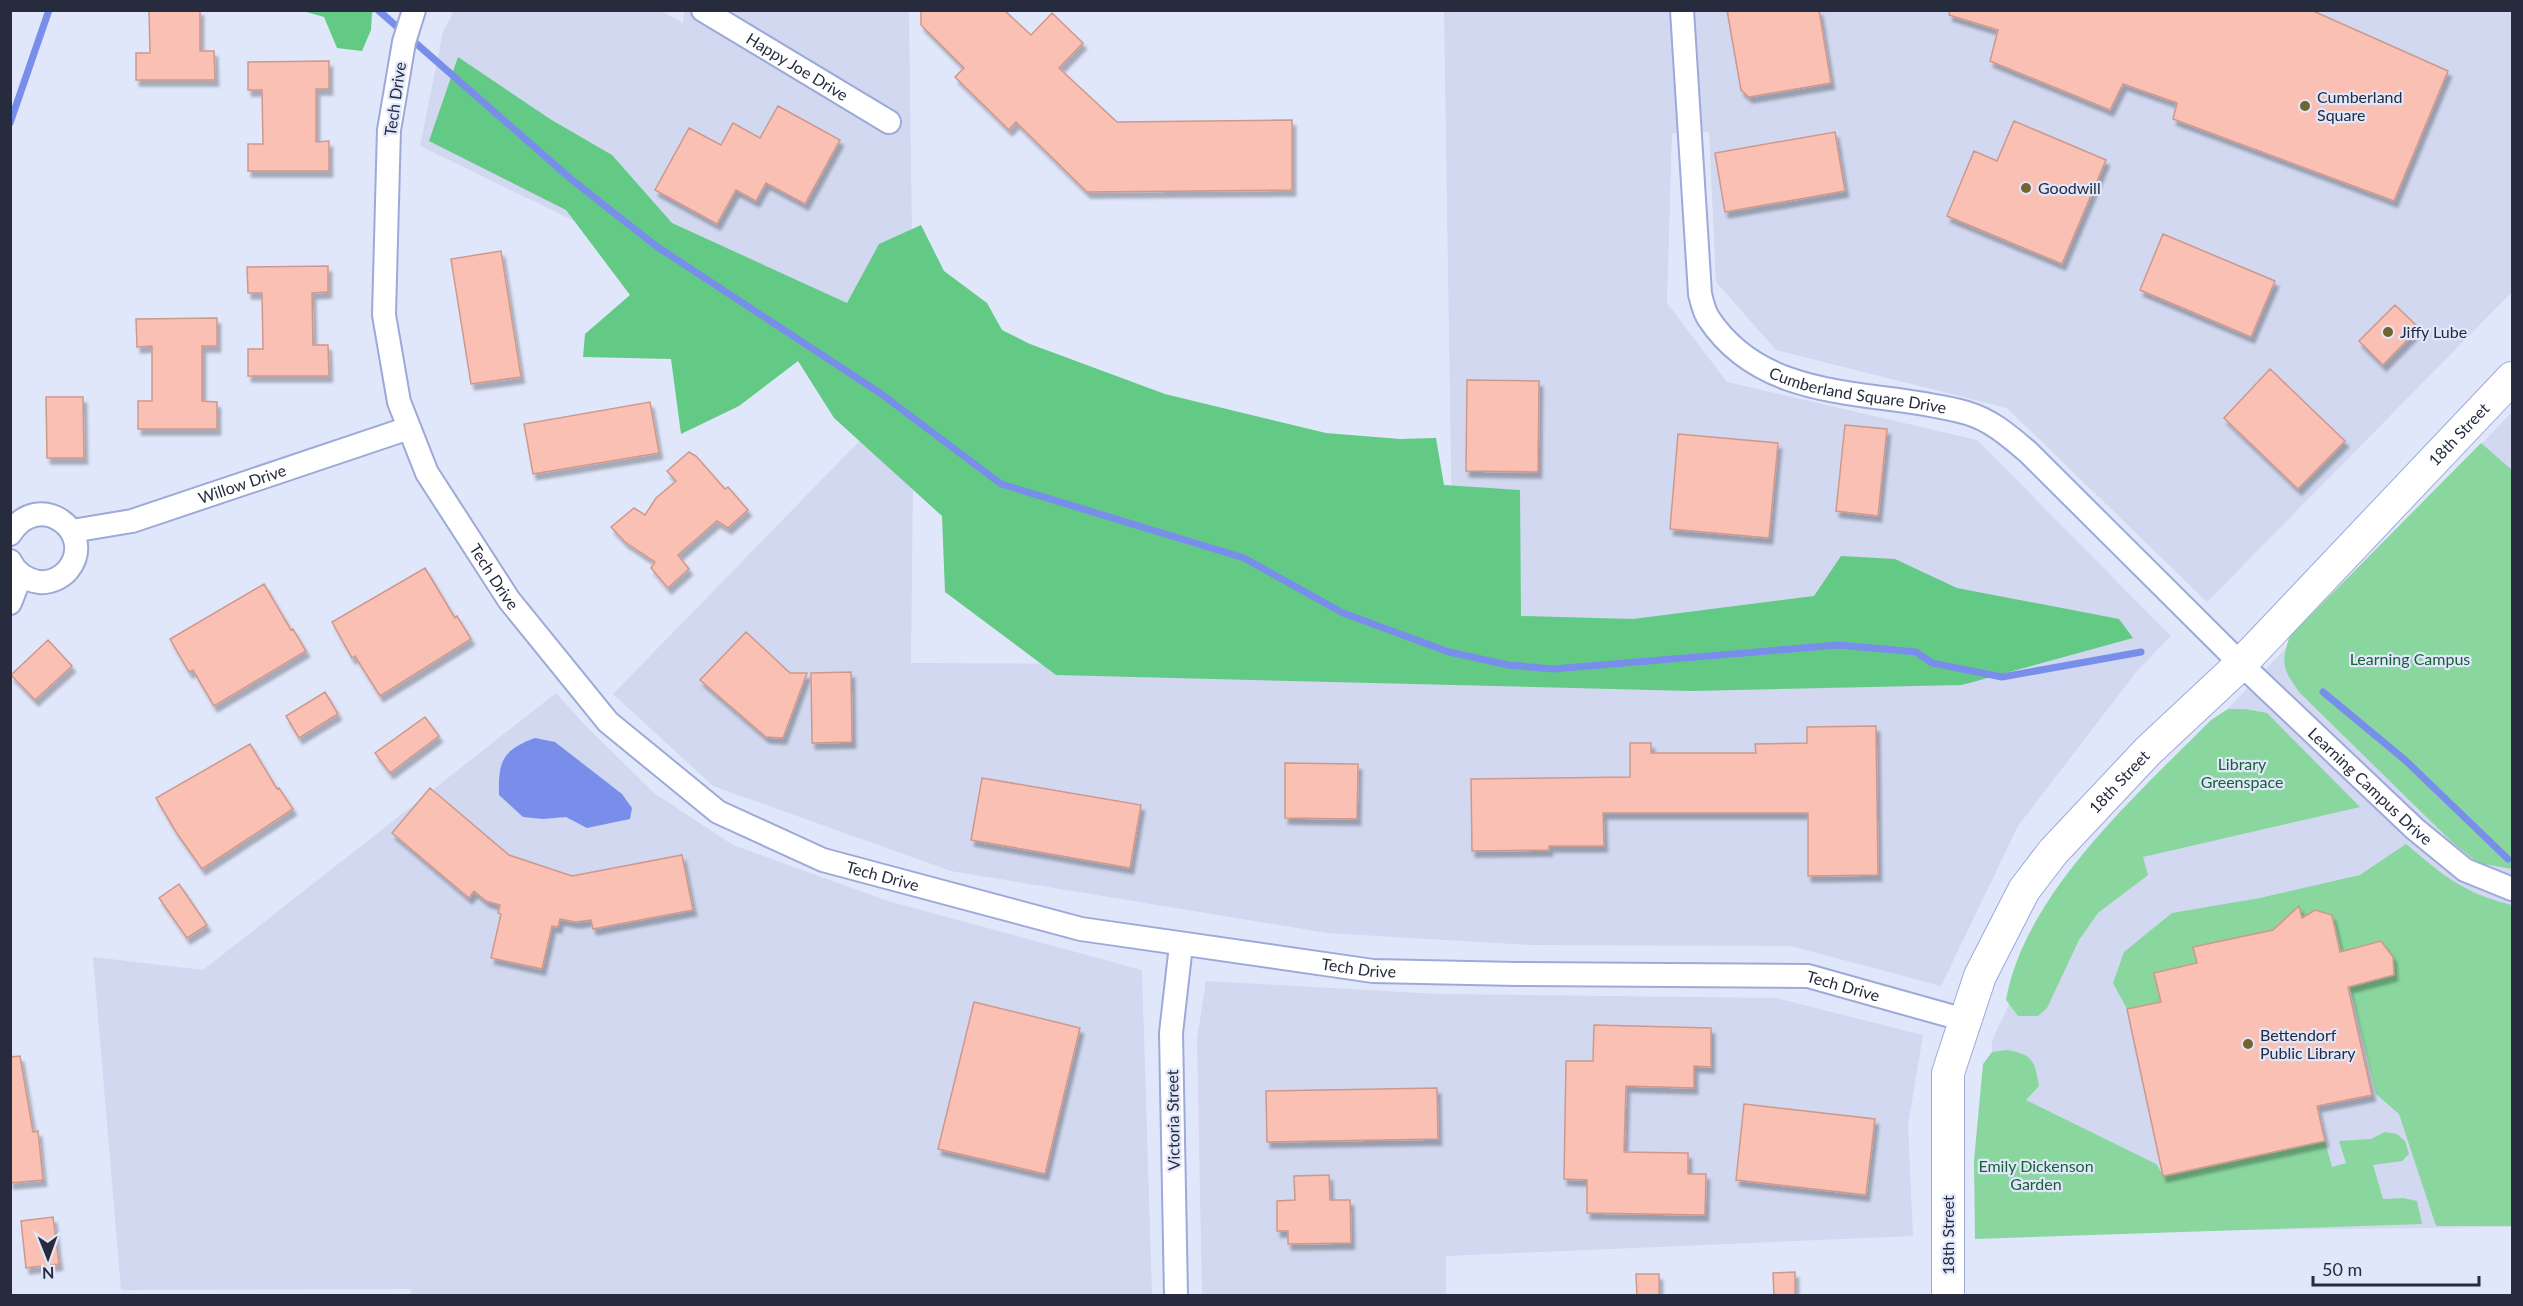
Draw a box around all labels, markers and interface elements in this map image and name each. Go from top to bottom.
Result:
street label: Happy Joe Drive [743,28,852,104]
street label: Tech Drive [380,61,409,137]
place label: Cumberland Square [2317,87,2403,124]
marker: Cumberland Square [2298,99,2312,113]
place label: Goodwill [2038,178,2101,197]
marker: Goodwill [2019,181,2033,195]
place label: Jiffy Lube [2400,322,2467,341]
marker: Jiffy Lube [2381,325,2395,339]
street label: Cumberland Square Drive [1767,362,1948,417]
street label: 18th Street [2424,398,2493,469]
street label: Willow Drive [196,460,288,507]
street label: Tech Drive [466,540,523,613]
park label: Learning Campus [2350,649,2470,668]
street label: Learning Campus Drive [2305,723,2436,848]
street label: 18th Street [2085,746,2153,817]
park label: Library Greenspace [2201,754,2283,791]
street label: Tech Drive [844,857,921,894]
street label: Tech Drive [1320,954,1396,980]
street label: Tech Drive [1805,966,1882,1005]
place label: Bettendorf Public Library [2260,1025,2356,1062]
marker: Bettendorf Public Library [2241,1037,2255,1051]
street label: Victoria Street [1162,1069,1183,1171]
park label: Emily Dickenson Garden [1978,1156,2094,1193]
street label: 18th Street [1938,1195,1957,1275]
north arrow [18,1228,78,1288]
scale bar [2313,1249,2480,1287]
text: 50 m [2322,1258,2362,1280]
text: N [42,1264,55,1283]

